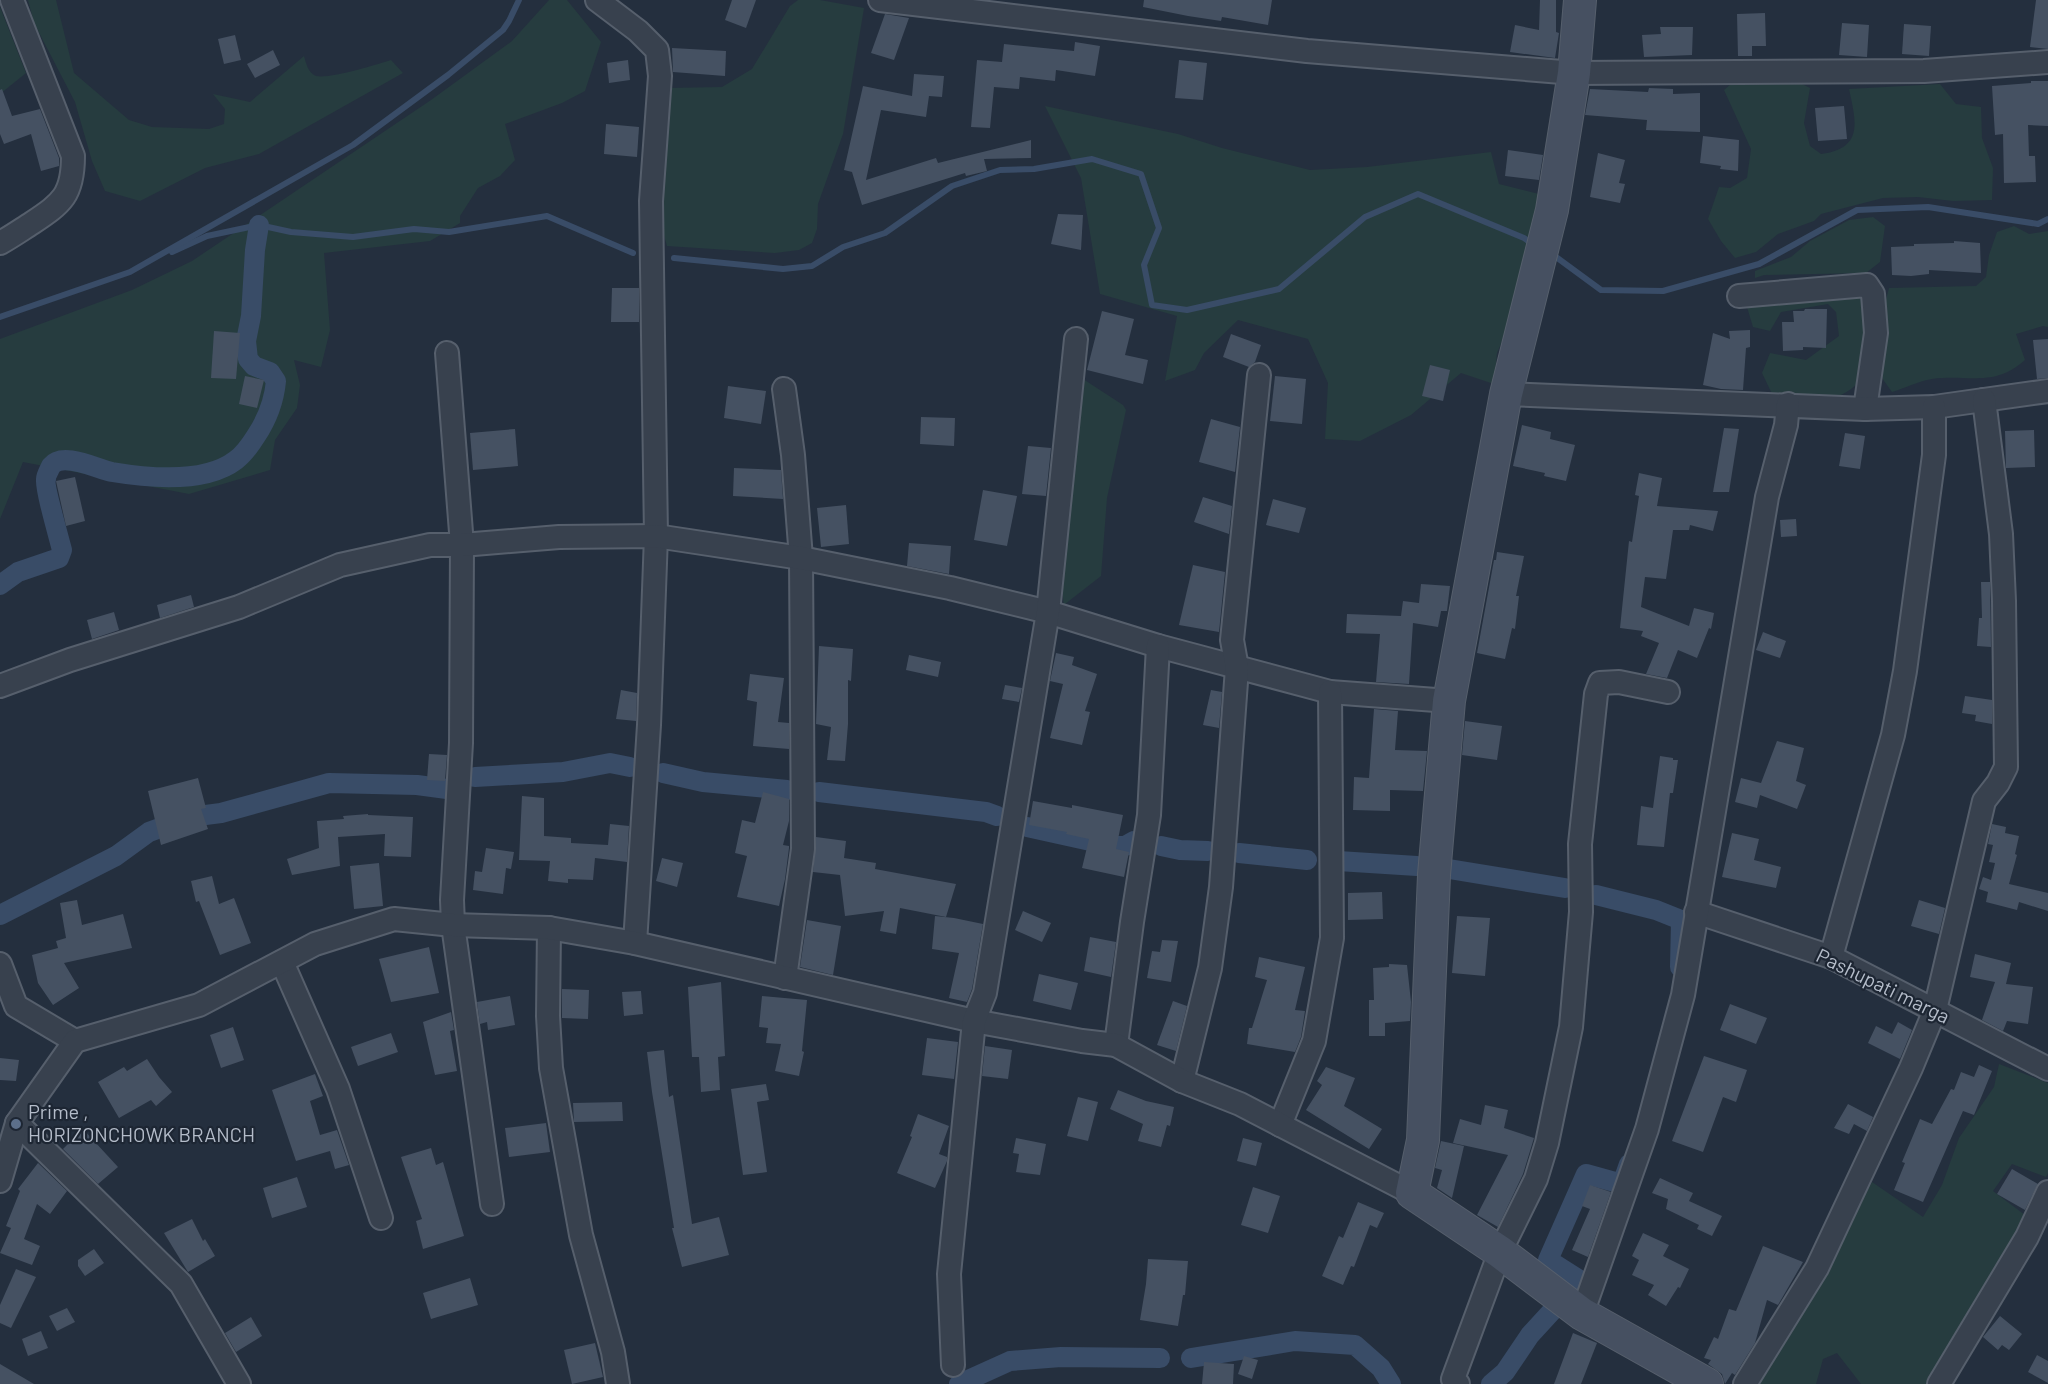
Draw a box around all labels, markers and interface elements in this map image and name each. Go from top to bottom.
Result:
street label: Pashupati marga [1813,942,1954,1028]
place label: Prime , HORIZONCHOWK BRANCH [28,1099,255,1146]
marker: Prime , HORIZONCHOWK BRANCH [9,1117,23,1131]

